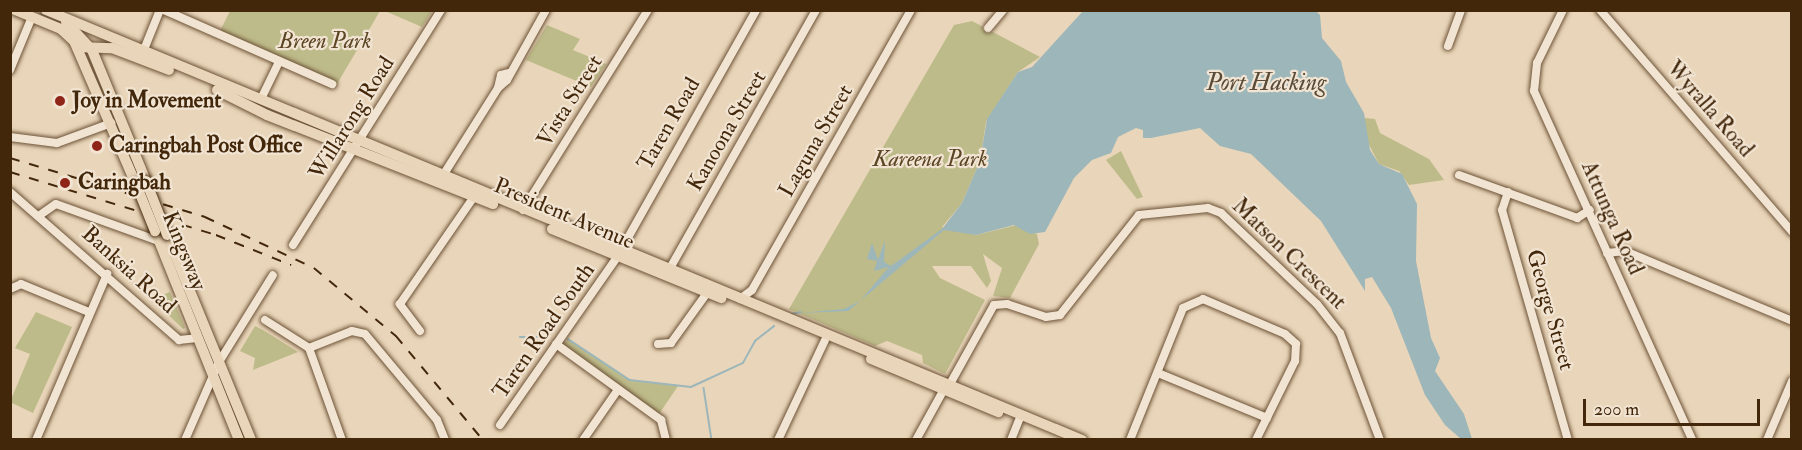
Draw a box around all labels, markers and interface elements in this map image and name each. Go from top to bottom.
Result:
park label: Breen Park [279,29,371,55]
street label: Vista Street [532,50,608,152]
street label: Willarong Road [304,52,400,184]
street label: Wyralla Road [1661,55,1759,163]
street label: Kanoona Street [682,66,772,196]
water label: Port Hacking [1206,69,1326,97]
street label: Taren Road [632,73,706,175]
street label: Laguna Street [773,80,859,202]
place label: Joy in Movement [72,88,221,114]
marker: Joy in Movement [53,94,67,108]
place label: Caringbah Post Office [109,133,302,159]
marker: Caringbah Post Office [90,139,104,153]
park label: Kareena Park [873,147,987,173]
street label: Attunga Road [1575,157,1649,279]
place label: Caringbah [78,170,171,196]
street label: President Avenue [490,173,638,255]
marker: Caringbah [56,174,74,192]
street label: Matson Crescent [1226,193,1352,315]
street label: Kingsway [156,208,212,294]
street label: Banksia Road [76,221,182,319]
street label: George Street [1520,247,1580,373]
street label: Taren Road South [487,258,601,404]
scale bar [1586,387,1763,425]
text: 200 m [1594,398,1639,421]

